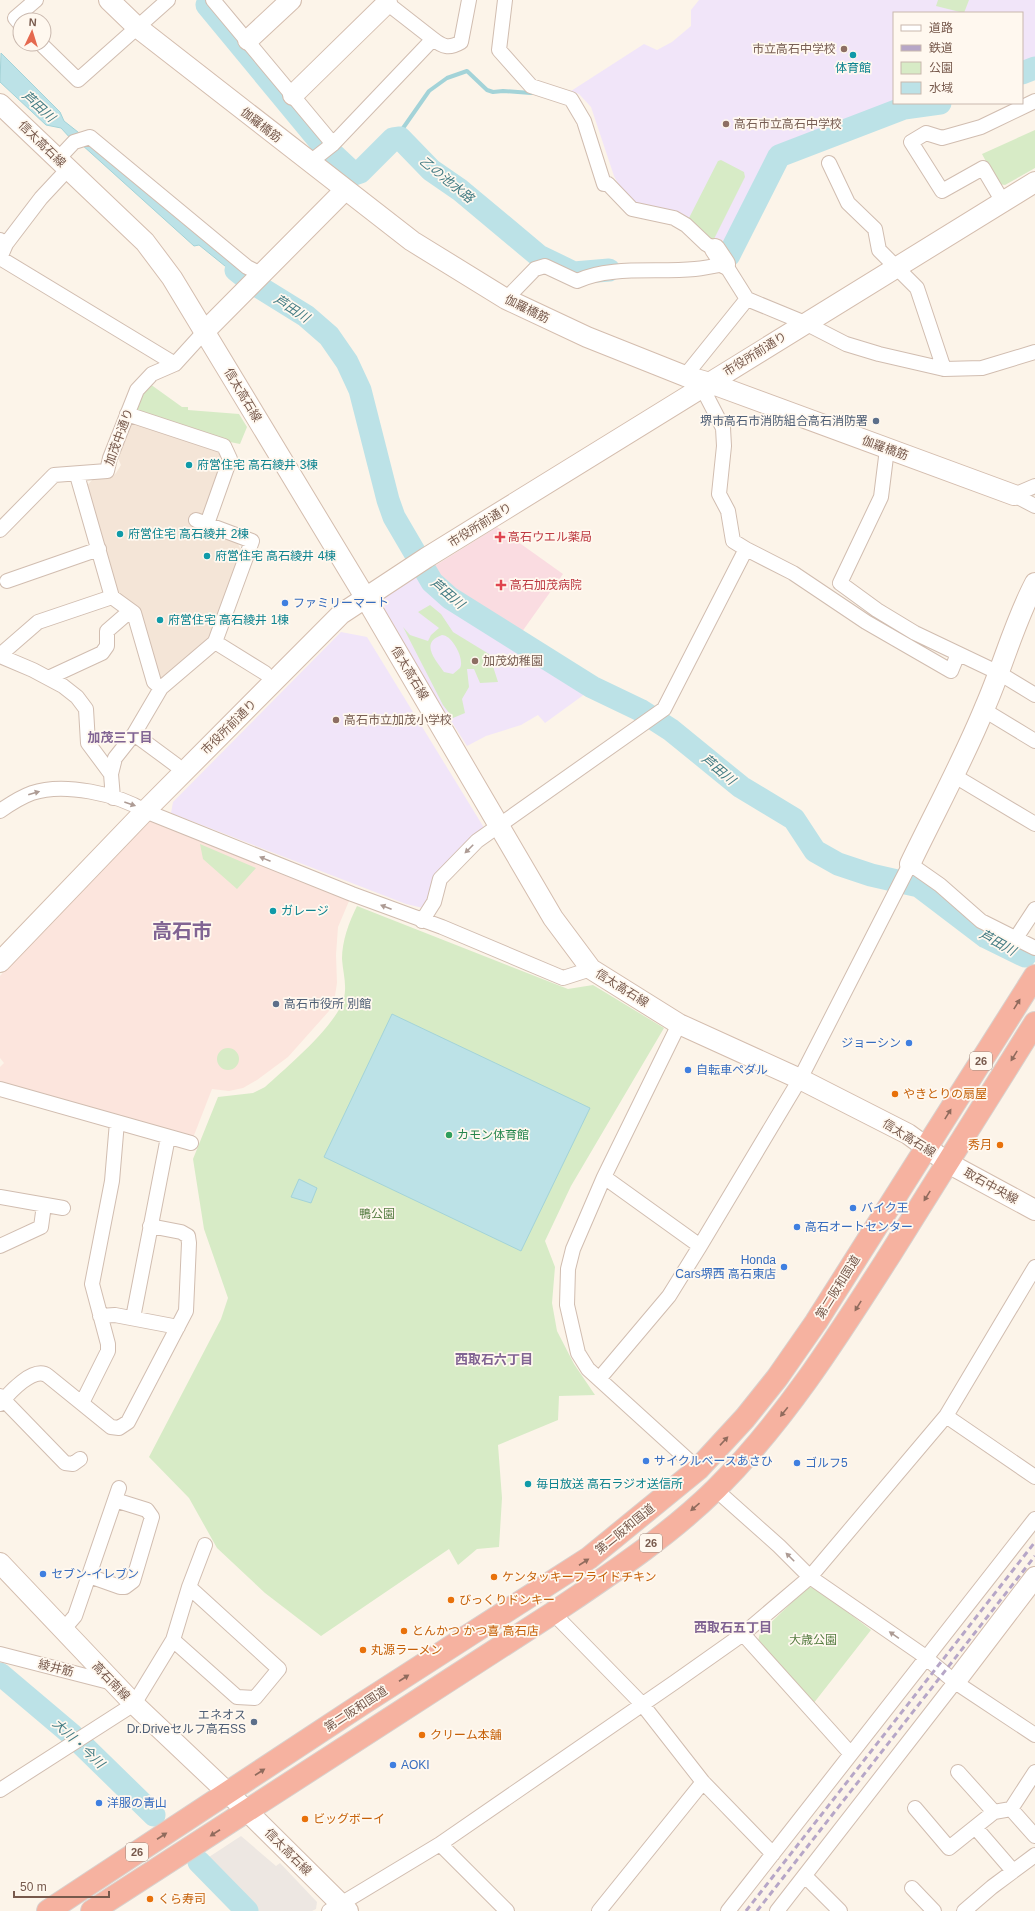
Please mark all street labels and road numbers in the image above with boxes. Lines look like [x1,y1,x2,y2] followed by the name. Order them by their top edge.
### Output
[238,105,284,145] street label: 伽羅橋筋
[16,118,68,170] street label: 信太高石線
[502,292,552,326] street label: 伽羅橋筋
[721,329,789,379] street label: 市役所前通り
[222,366,264,424] street label: 信太高石線
[102,406,136,468] street label: 加茂中通り
[860,433,910,463] street label: 伽羅橋筋
[446,500,514,550] street label: 市役所前通り
[389,644,431,702] street label: 信太高石線
[199,697,259,757] street label: 市役所前通り
[593,966,651,1010] street label: 信太高石線
[970,1052,992,1070] road number: 26
[880,1116,938,1160] street label: 信太高石線
[961,1165,1021,1207] street label: 取石中央線
[813,1253,863,1321] street label: 第二阪和国道
[593,1501,657,1557] street label: 第二阪和国道
[640,1534,662,1552] road number: 26
[37,1657,75,1679] street label: 綾井筋
[89,1659,133,1703] street label: 高石南線
[322,1684,390,1734] street label: 第二阪和国道
[262,1826,314,1878] street label: 信太高石線
[126,1843,148,1861] road number: 26

